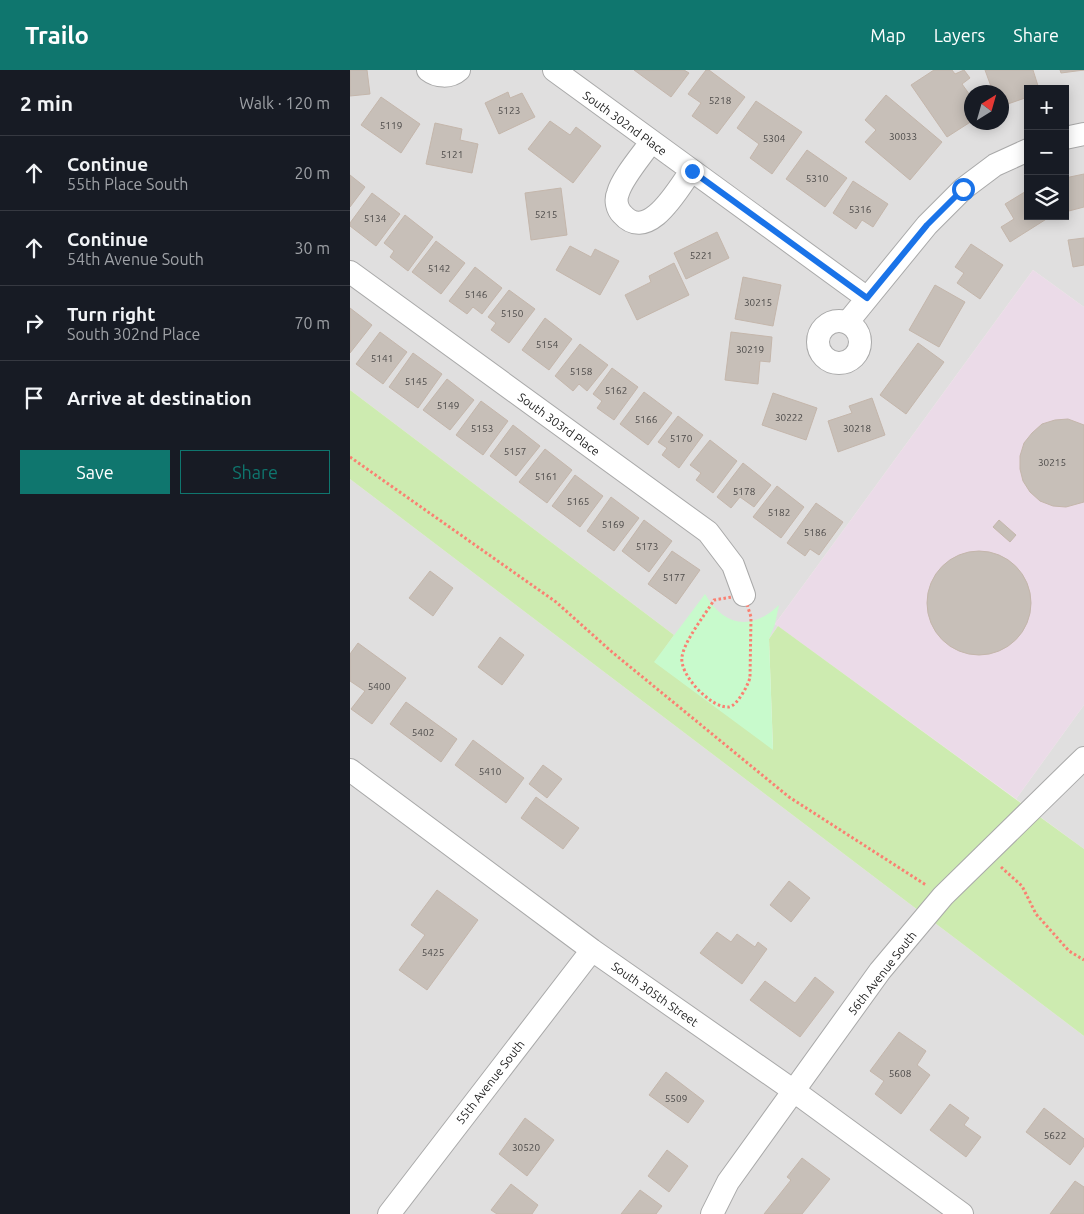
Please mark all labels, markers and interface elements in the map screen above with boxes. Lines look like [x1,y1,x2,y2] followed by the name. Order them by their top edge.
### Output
[25,22,89,49] text: Trailo
[870,25,906,45] text: Map
[934,25,985,45] text: Layers
[1013,25,1059,45] text: Share
[964,85,1009,130] north arrow
[1024,85,1069,220] map controls
[1024,85,1069,130] button: +
[581,88,669,158] street label: South 302nd Place
[20,91,73,115] text: 2 min
[239,94,330,112] text: Walk · 120 m
[709,95,732,106] house number: 5218
[498,105,520,116] house number: 5123
[380,120,402,131] house number: 5119
[1024,130,1069,175] button: −
[889,131,917,142] house number: 30033
[763,133,786,144] house number: 5304
[441,149,463,160] house number: 5121
[67,153,148,175] text: Continue
[20,159,48,187] icon: ahead
[681,160,704,183] route end
[294,164,330,182] text: 20 m
[806,173,829,184] house number: 5310
[67,175,188,193] text: 55th Place South
[1024,175,1069,220] button: layers
[952,178,975,201] route start
[849,204,872,215] house number: 5316
[535,209,557,220] house number: 5215
[364,213,387,224] house number: 5134
[67,228,148,250] text: Continue
[20,234,48,262] icon: ahead
[294,239,330,257] text: 30 m
[67,250,204,268] text: 54th Avenue South
[690,250,712,261] house number: 5221
[428,263,450,274] house number: 5142
[465,289,488,300] house number: 5146
[744,297,772,308] house number: 30215
[67,303,155,325] text: Turn right
[501,308,524,319] house number: 5150
[20,309,48,337] icon: right
[294,314,330,332] text: 70 m
[67,325,200,343] text: South 302nd Place
[536,339,559,350] house number: 5154
[736,344,764,355] house number: 30219
[371,353,393,364] house number: 5141
[570,366,593,377] house number: 5158
[405,376,427,387] house number: 5145
[20,384,48,412] icon: arrive
[605,385,627,396] house number: 5162
[67,387,252,409] text: Arrive at destination
[516,390,602,458] street label: South 303rd Place
[437,400,459,411] house number: 5149
[775,412,803,423] house number: 30222
[635,414,658,425] house number: 5166
[471,423,493,434] house number: 5153
[843,423,871,434] house number: 30218
[670,433,693,444] house number: 5170
[504,446,526,457] house number: 5157
[20,450,170,494] button: Save
[180,450,330,494] button: Share
[1038,457,1066,468] house number: 30215
[535,471,557,482] house number: 5161
[733,486,756,497] house number: 5178
[567,496,589,507] house number: 5165
[768,507,790,518] house number: 5182
[602,519,624,530] house number: 5169
[804,527,827,538] house number: 5186
[636,541,658,552] house number: 5173
[663,572,685,583] house number: 5177
[368,681,391,692] house number: 5400
[412,727,434,738] house number: 5402
[479,766,502,777] house number: 5410
[845,929,919,1017] street label: 56th Avenue South
[422,947,444,958] house number: 5425
[609,959,701,1029] street label: South 305th Street
[453,1038,527,1126] street label: 55th Avenue South
[889,1068,912,1079] house number: 5608
[665,1093,687,1104] house number: 5509
[1044,1130,1066,1141] house number: 5622
[512,1142,540,1153] house number: 30520

